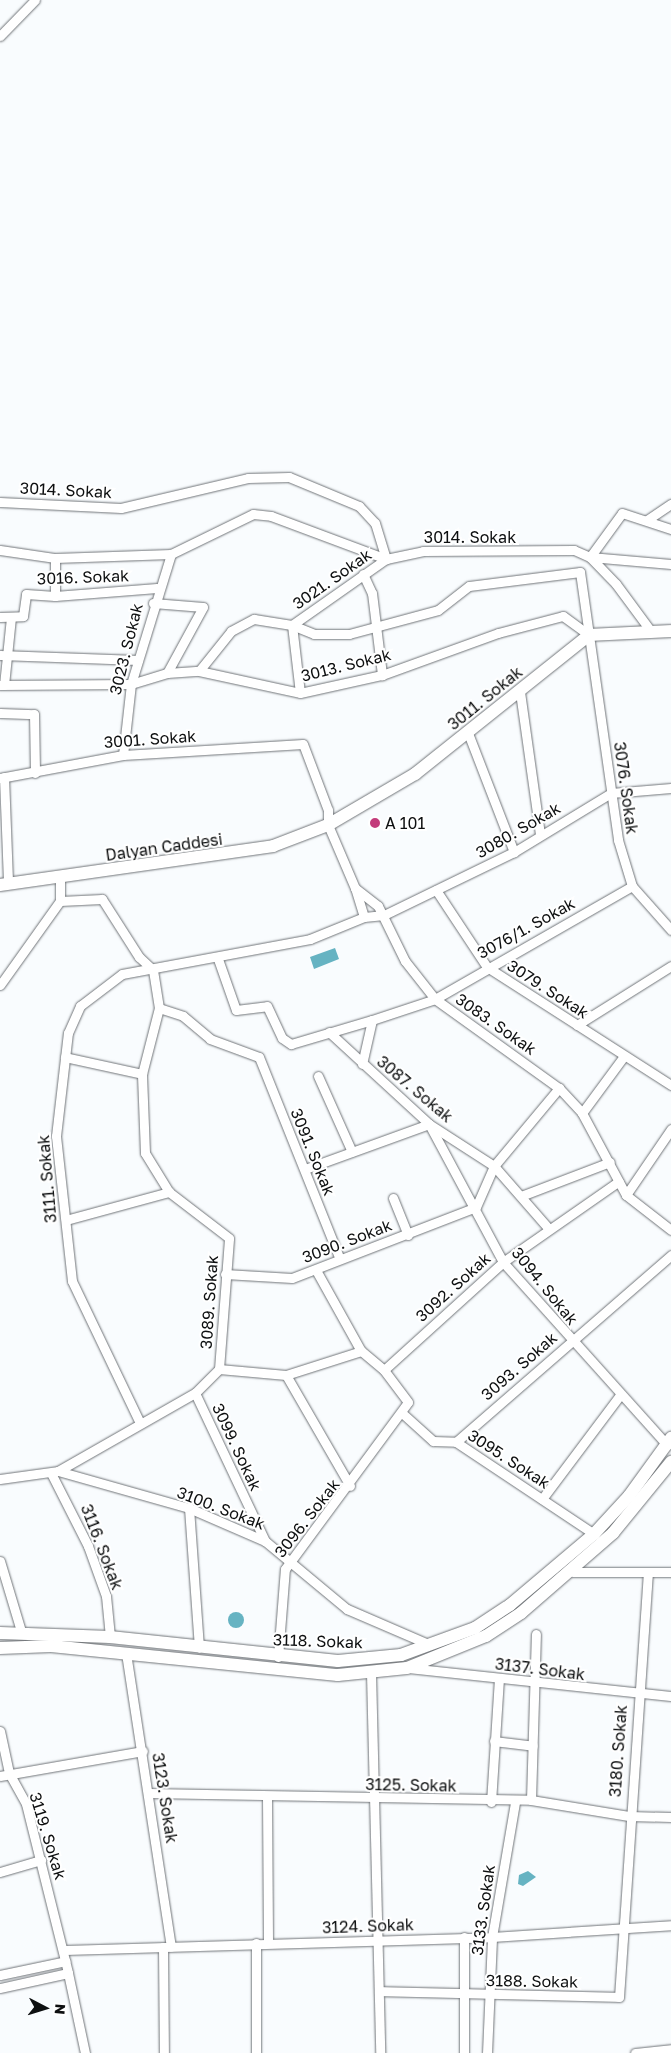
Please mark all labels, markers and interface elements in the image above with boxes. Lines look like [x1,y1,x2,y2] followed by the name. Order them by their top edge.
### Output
[19,478,113,502] street label: 3014. Sokak
[424,527,516,547] street label: 3014. Sokak
[289,545,375,613] street label: 3021. Sokak
[37,566,129,588] street label: 3016. Sokak
[105,601,147,697] street label: 3023. Sokak
[299,645,393,685] street label: 3013. Sokak
[444,662,526,734] street label: 3011. Sokak
[103,726,197,752] street label: 3001. Sokak
[610,741,642,835] street label: 3076. Sokak
[472,798,564,862] street label: 3080. Sokak
[385,813,425,833] place label: A 101
[369,817,381,829] marker: A 101
[104,829,224,865] street label: Dalyan Caddesi
[474,893,578,963] street label: 3076/1. Sokak
[504,956,592,1022] street label: 3079. Sokak
[452,989,540,1059] street label: 3083. Sokak
[373,1052,457,1126] street label: 3087. Sokak
[287,1106,339,1198] street label: 3091. Sokak
[34,1134,60,1224] street label: 3111. Sokak
[299,1215,395,1267] street label: 3090. Sokak
[508,1243,582,1329] street label: 3094. Sokak
[412,1248,494,1326] street label: 3092. Sokak
[196,1254,222,1350] street label: 3089. Sokak
[477,1328,561,1404] street label: 3093. Sokak
[208,1400,266,1494] street label: 3099. Sokak
[464,1425,554,1493] street label: 3095. Sokak
[270,1475,344,1561] street label: 3096. Sokak
[174,1482,268,1534] street label: 3100. Sokak
[77,1501,127,1593] street label: 3116. Sokak
[273,1630,363,1652] street label: 3118. Sokak
[494,1654,586,1684] street label: 3137. Sokak
[605,1704,631,1798] street label: 3180. Sokak
[148,1751,182,1845] street label: 3123. Sokak
[365,1775,457,1795] street label: 3125. Sokak
[26,1790,70,1882] street label: 3119. Sokak
[467,1863,499,1957] street label: 3133. Sokak
[322,1915,414,1937] street label: 3124. Sokak
[486,1971,578,1991] street label: 3188. Sokak
[20,1983,70,2033] north arrow
[52,2003,69,2015] text: N

